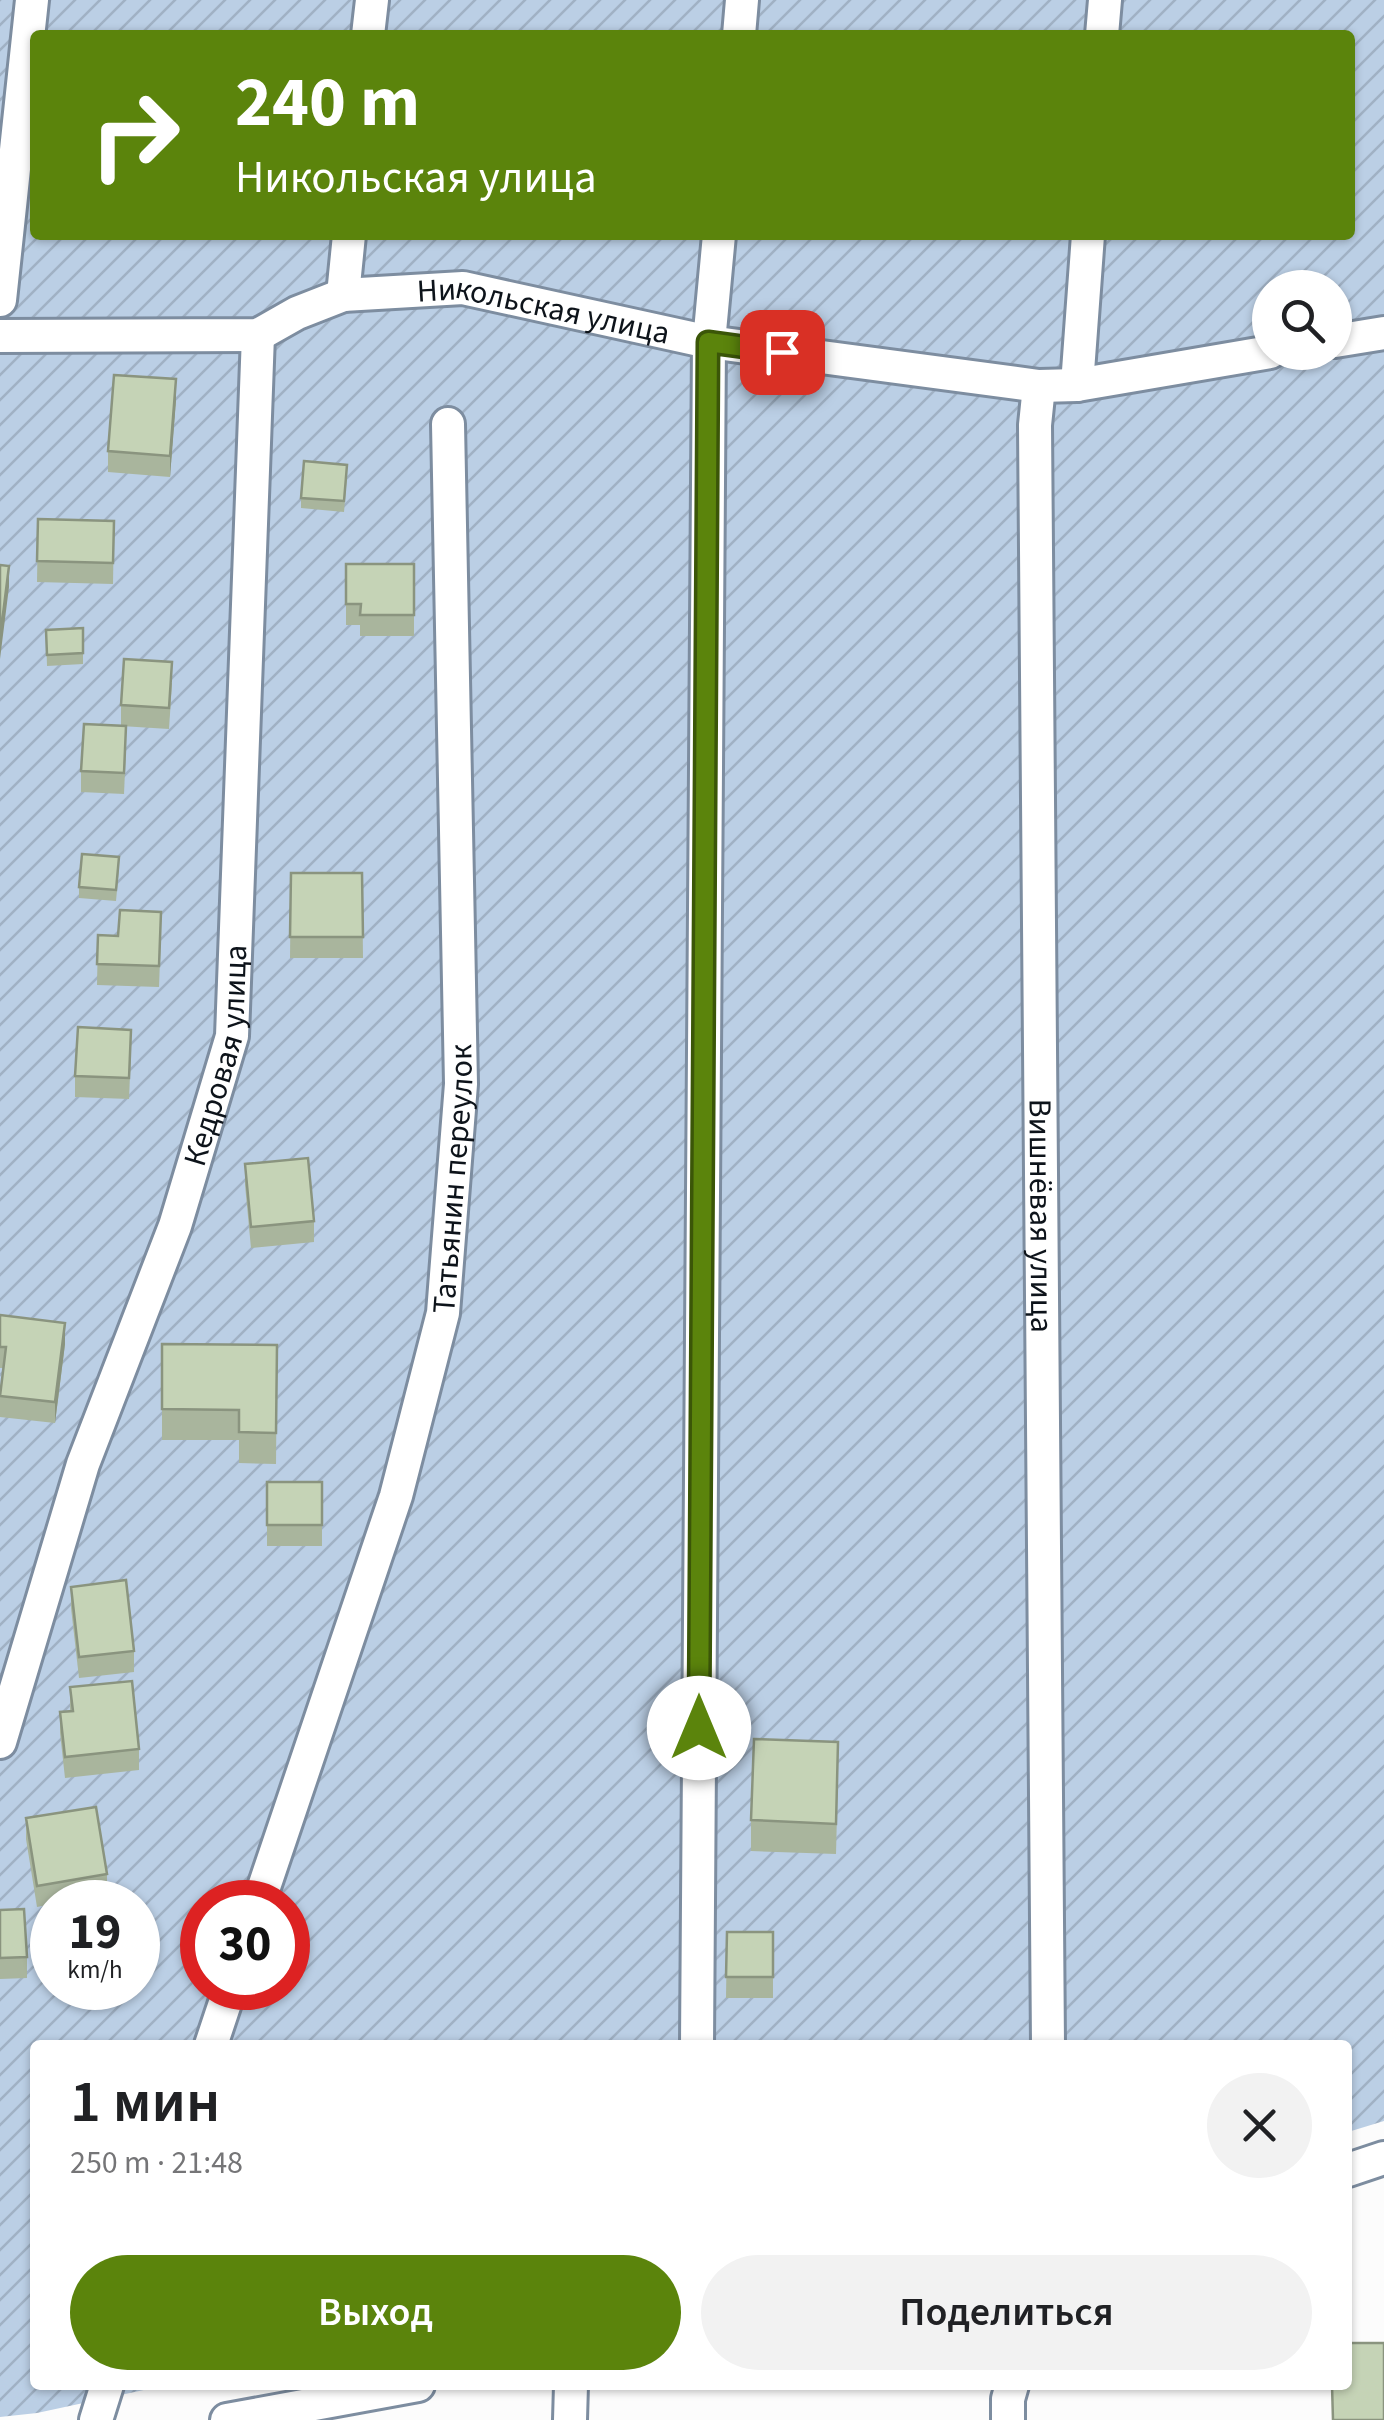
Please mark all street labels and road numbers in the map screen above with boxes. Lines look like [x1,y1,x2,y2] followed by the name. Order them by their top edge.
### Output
[416,265,674,357] street label: Никольская улица
[172,944,259,1172] street label: Кедровая улица
[421,1044,485,1315] street label: Татьянин переулок
[1016,1099,1064,1333] street label: Вишнёвая улица

